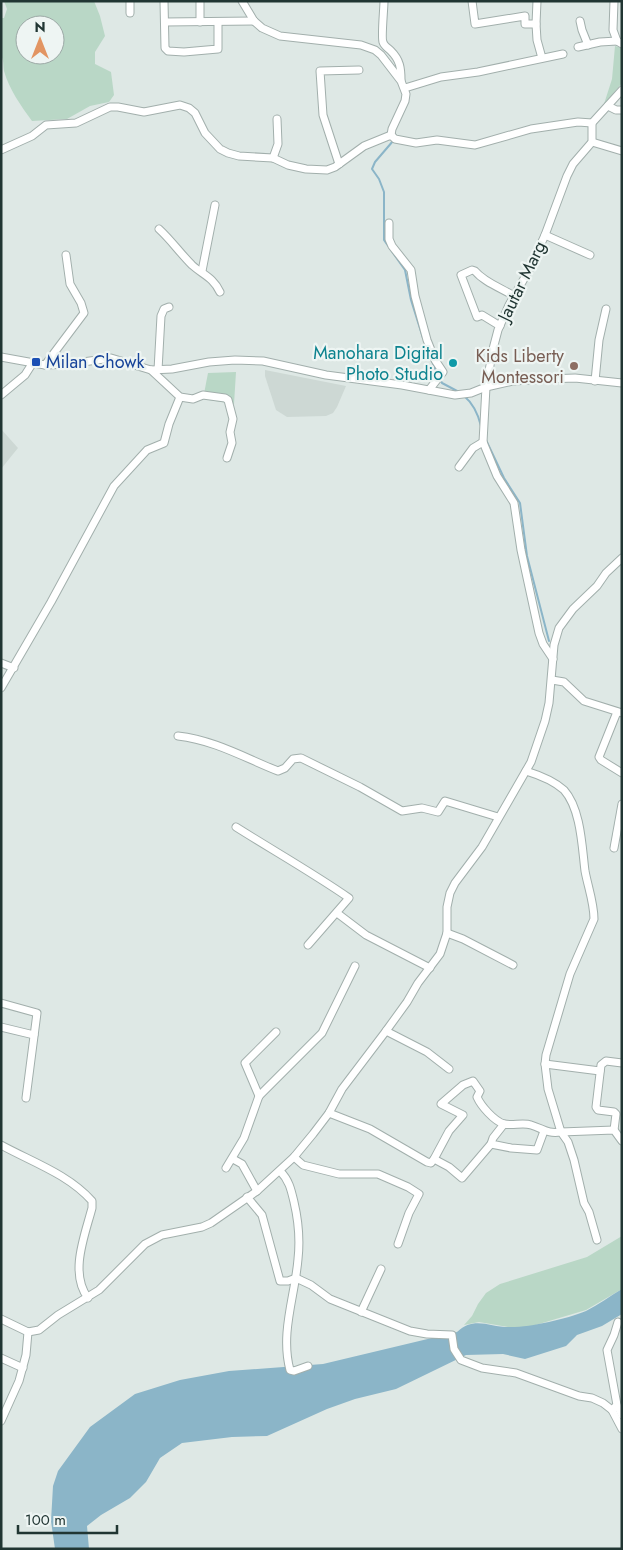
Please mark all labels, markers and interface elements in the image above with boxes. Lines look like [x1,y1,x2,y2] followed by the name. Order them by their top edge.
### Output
[15,15,65,65] north arrow
[34,17,46,37] text: N
[491,236,553,327] street label: Jautar Marg
[313,340,443,387] place label: Manohara Digital Photo Studio
[476,343,564,390] place label: Kids Liberty Montessori
[46,349,144,375] place label: Milan Chowk
[30,356,42,368] marker: Milan Chowk
[447,357,459,369] marker: Manohara Digital Photo Studio
[568,360,580,372] marker: Kids Liberty Montessori
[18,1502,116,1534] scale bar
[25,1509,66,1531] text: 100 m

